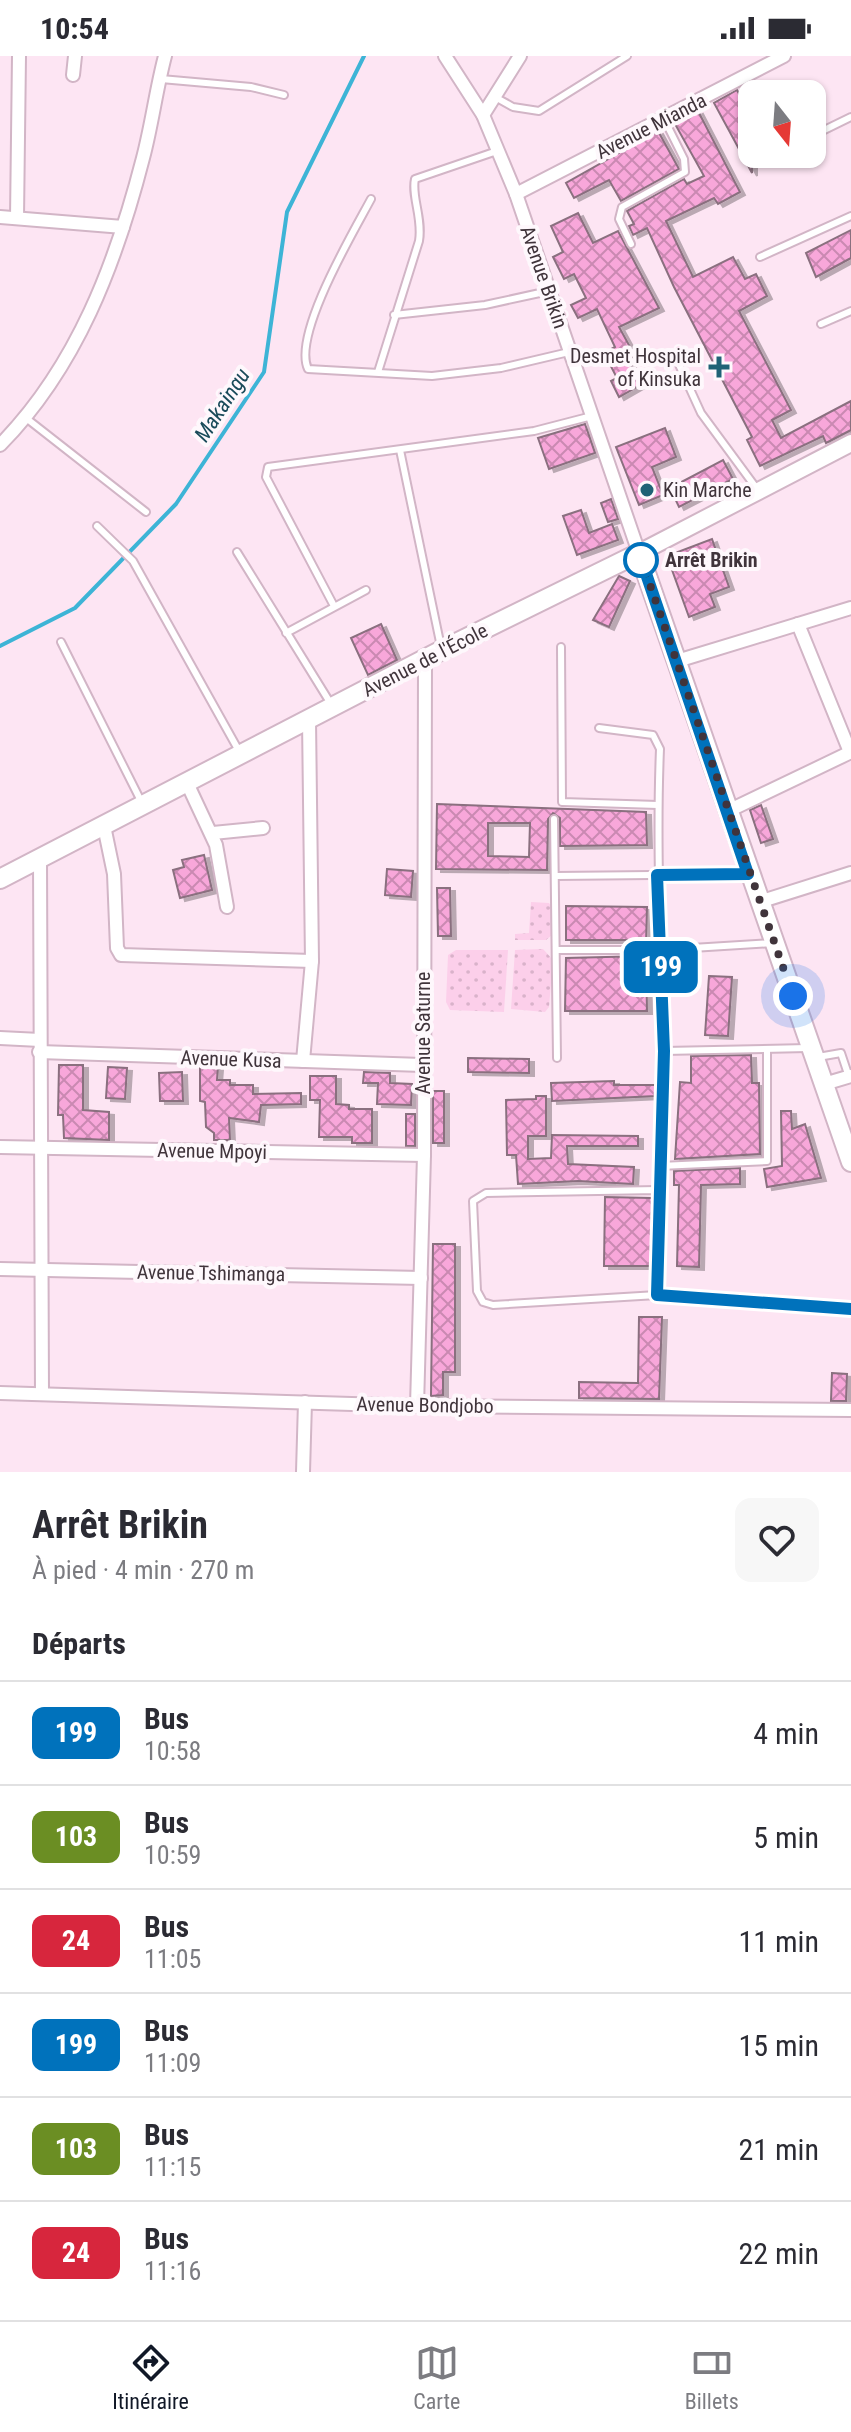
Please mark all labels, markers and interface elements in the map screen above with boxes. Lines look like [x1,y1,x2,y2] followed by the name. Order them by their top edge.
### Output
[40,11,109,46] text: 10:54
[738,80,826,168] north arrow
[738,80,826,168] map controls
[592,88,710,164] street label: Avenue Mianda
[515,222,573,332] street label: Avenue Brikin
[570,344,701,391] place label: Desmet Hospital of Kinsuka
[708,356,730,378] marker: Desmet Hospital of Kinsuka
[189,364,255,446] water label: Makaingu
[663,478,752,502] place label: Kin Marche
[638,481,656,499] marker: Kin Marche
[624,543,658,577] marker: Arrêt Brikin
[665,548,758,572] place label: Arrêt Brikin
[358,618,492,702] street label: Avenue de l'École
[615,941,707,993] line badge: 199
[640,950,682,983] text: 199
[411,972,435,1094] street label: Avenue Saturne
[773,976,813,1016] your location
[180,1045,282,1073] street label: Avenue Kusa
[157,1138,267,1164] street label: Avenue Mpoyi
[137,1260,285,1286] street label: Avenue Tshimanga
[356,1392,494,1418] street label: Avenue Bondjobo
[735,1498,819,1582] button: heart
[32,1503,208,1547] text: Arrêt Brikin
[32,1555,254,1585] text: À pied · 4 min · 270 m
[32,1626,126,1661] text: Départs
[144,1701,189,1736] text: Bus
[55,1716,97,1749] text: 199
[753,1716,819,1751] text: 4 min
[144,1736,201,1766] text: 10:58
[144,1805,189,1840] text: Bus
[55,1820,97,1853] text: 103
[753,1820,819,1855] text: 5 min
[144,1840,201,1870] text: 10:59
[144,1909,189,1944] text: Bus
[62,1924,90,1957] text: 24
[738,1924,819,1959] text: 11 min
[144,1944,201,1974] text: 11:05
[144,2013,189,2048] text: Bus
[55,2028,97,2061] text: 199
[738,2028,819,2063] text: 15 min
[144,2048,201,2078] text: 11:09
[144,2117,189,2152] text: Bus
[55,2132,97,2165] text: 103
[738,2132,819,2167] text: 21 min
[144,2152,201,2182] text: 11:15
[144,2221,189,2256] text: Bus
[62,2236,90,2269] text: 24
[738,2236,819,2271] text: 22 min
[144,2256,201,2286] text: 11:16
[112,2341,189,2414] tab: Itinéraire
[413,2341,460,2414] tab: Carte
[685,2341,739,2414] tab: Billets

